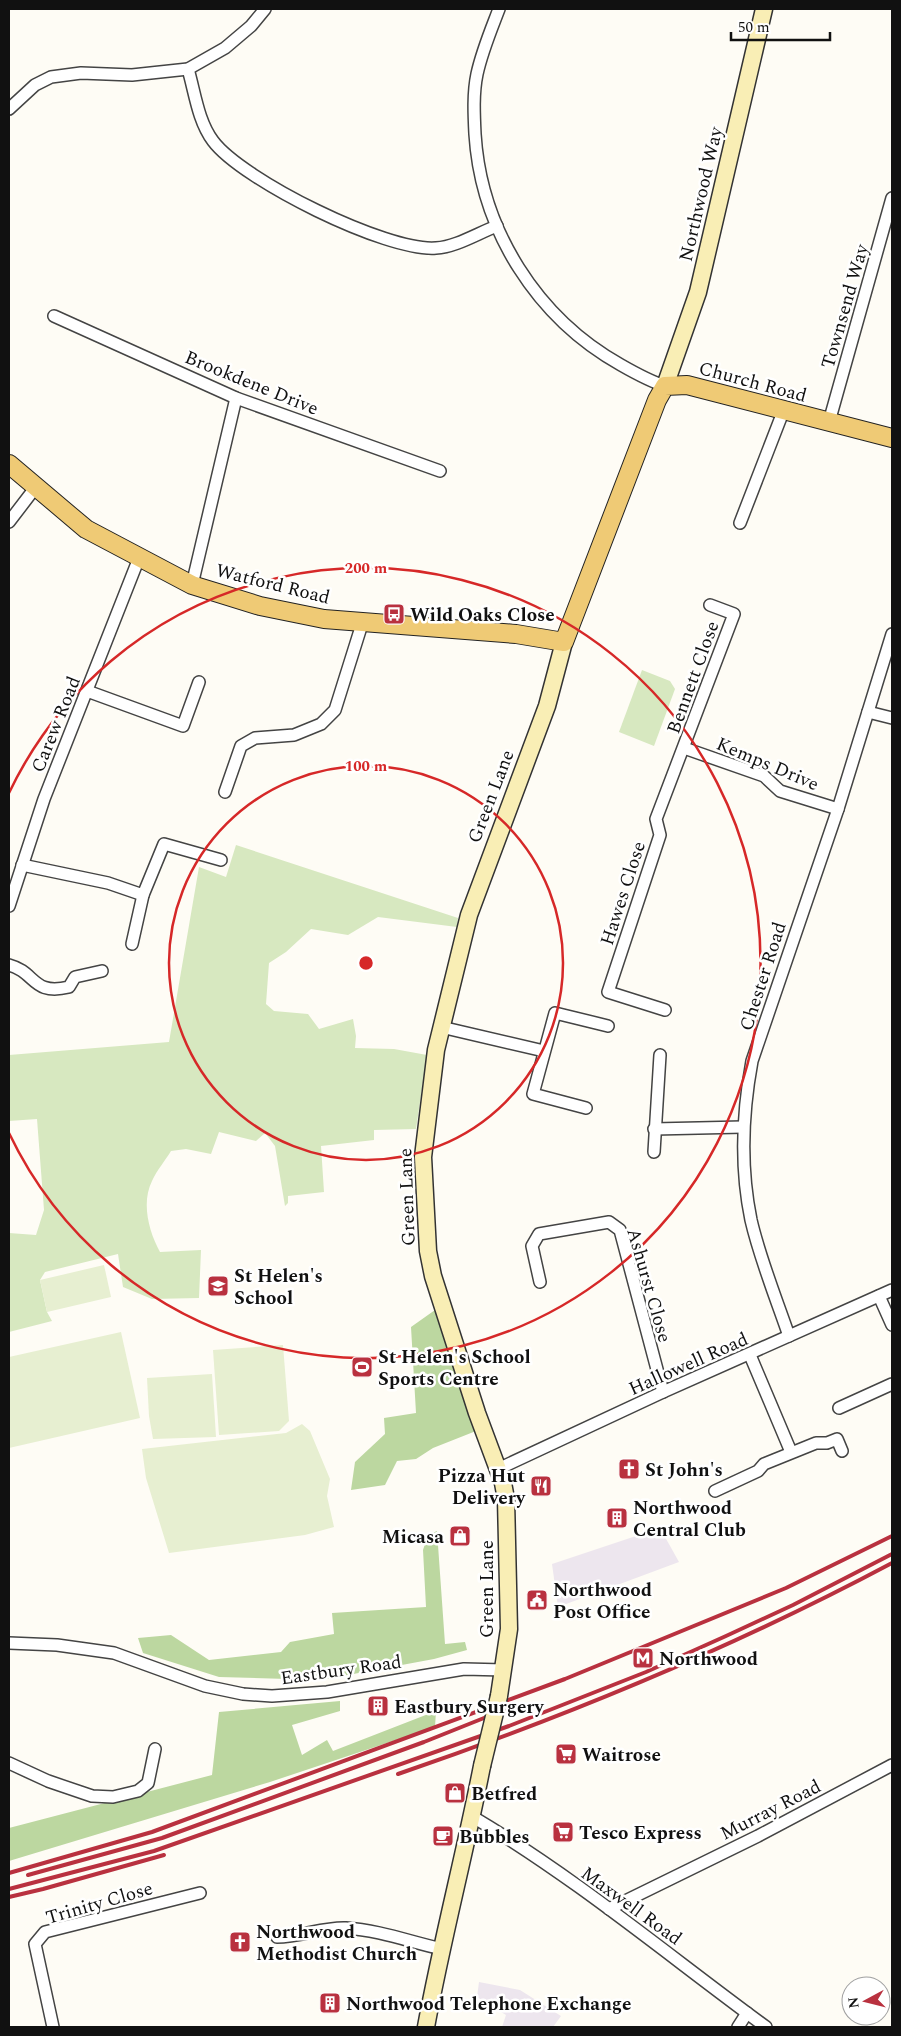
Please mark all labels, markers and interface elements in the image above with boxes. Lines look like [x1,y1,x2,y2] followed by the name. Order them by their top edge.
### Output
[731,10,830,42] scale bar
[738,16,770,39] text: 50 m
[672,123,731,265] street label: Northwood Way
[814,240,877,372] street label: Townsend Way
[180,343,323,423] street label: Brookdene Drive
[695,354,810,411] street label: Church Road
[212,556,333,613] street label: Watford Road
[345,557,388,580] text: 200 m
[410,601,555,630] place label: Wild Oaks Close
[382,602,406,626] bus stop icon: Wild Oaks Close
[660,617,727,738] street label: Bennett Close
[24,672,89,777] street label: Carew Road
[712,730,823,799] street label: Kemps Drive
[460,746,522,847] street label: Green Lane
[345,755,388,778] text: 100 m
[593,838,654,949] street label: Hawes Close
[732,918,795,1035] street label: Chester Road
[357,954,375,972] centre of rings
[391,1148,424,1246] street label: Green Lane
[618,1225,679,1346] street label: Ashurst Close
[234,1262,323,1313] place label: St Helen's School
[206,1274,230,1298] school or university icon: St Helen's School
[624,1325,753,1404] street label: Hallowell Road
[378,1343,531,1394] place label: St Helen's School Sports Centre
[350,1355,374,1379] sports icon: St Helen's School Sports Centre
[645,1456,723,1485] place label: St John's
[617,1457,641,1481] church icon: St John's
[438,1462,526,1513] place label: Pizza Hut Delivery
[529,1474,553,1498] restaurant icon: Pizza Hut Delivery
[633,1494,746,1545] place label: Northwood Central Club
[605,1506,629,1530] building icon: Northwood Central Club
[382,1523,444,1552] place label: Micasa
[448,1524,472,1548] shop icon: Micasa
[473,1540,502,1638] street label: Green Lane
[553,1576,652,1627] place label: Northwood Post Office
[525,1588,549,1612] public building icon: Northwood Post Office
[659,1645,758,1674] place label: Northwood
[631,1646,655,1670] metro station icon: Northwood
[279,1648,404,1693] street label: Eastbury Road
[394,1693,545,1722] place label: Eastbury Surgery
[366,1694,390,1718] building icon: Eastbury Surgery
[582,1741,661,1770] place label: Waitrose
[554,1742,578,1766] supermarket icon: Waitrose
[715,1772,826,1848] street label: Murray Road
[471,1780,537,1809] place label: Betfred
[443,1781,467,1805] shop icon: Betfred
[579,1819,702,1848] place label: Tesco Express
[551,1820,575,1844] supermarket icon: Tesco Express
[459,1823,530,1852] place label: Bubbles
[431,1824,455,1848] cafe icon: Bubbles
[574,1859,688,1953] street label: Maxwell Road
[42,1874,156,1933] street label: Trinity Close
[256,1918,417,1969] place label: Northwood Methodist Church
[228,1930,252,1954] church icon: Northwood Methodist Church
[841,1976,891,2026] north arrow
[346,1990,631,2019] place label: Northwood Telephone Exchange
[318,1991,342,2015] building icon: Northwood Telephone Exchange
[842,1996,865,2009] text: N

